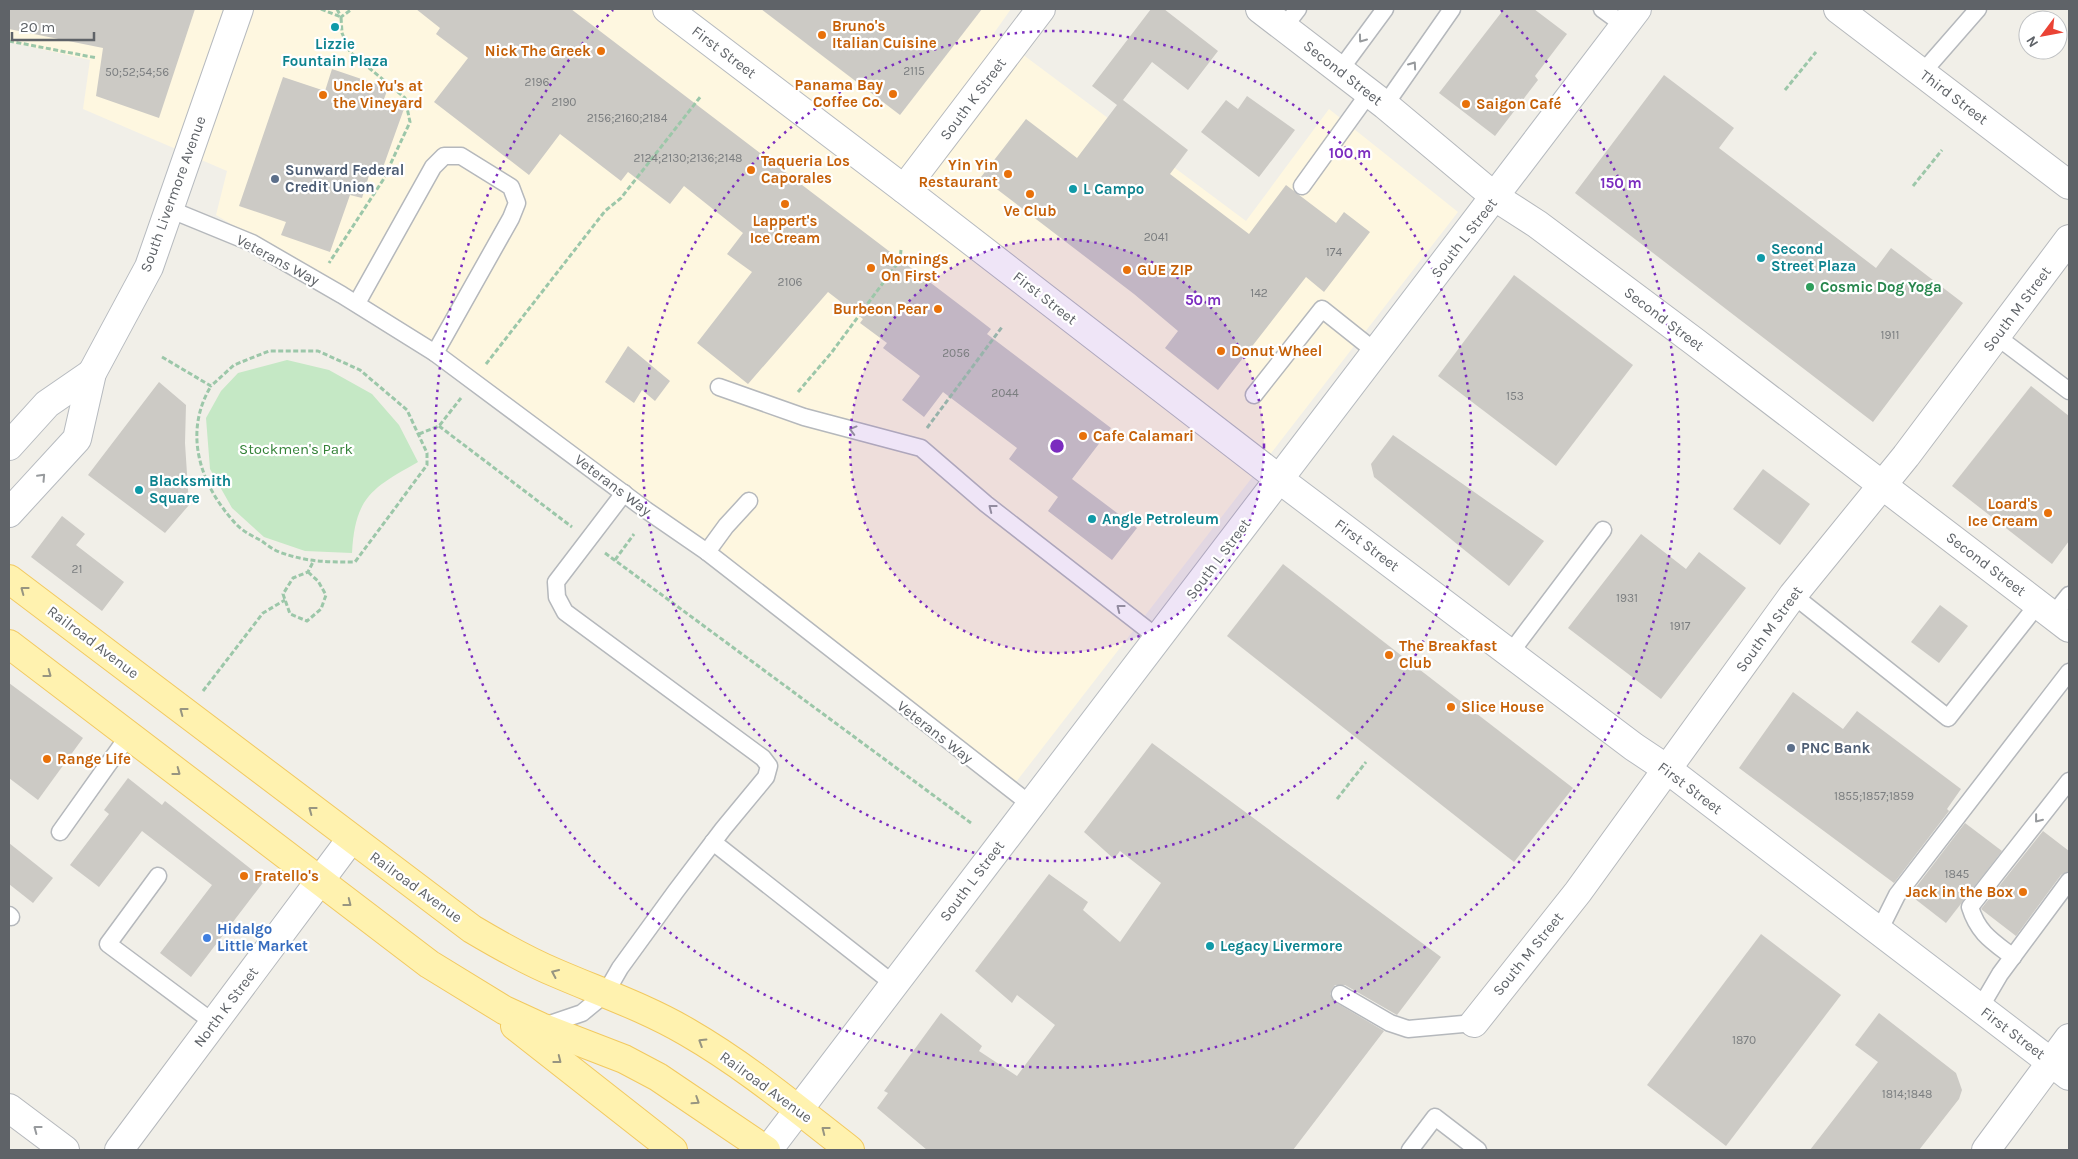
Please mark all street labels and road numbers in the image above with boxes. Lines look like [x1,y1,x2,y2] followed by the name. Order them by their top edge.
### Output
[688,22,760,82] street label: First Street
[1300,37,1386,110] street label: Second Street
[936,54,1010,144] street label: South K Street
[1917,66,1992,128] street label: Third Street
[136,113,210,275] street label: South Livermore Avenue
[1427,194,1501,282] street label: South L Street
[233,231,323,289] street label: Veterans Way
[1979,263,2055,355] street label: South M Street
[1010,268,1081,329] street label: First Street
[1620,283,1708,355] street label: Second Street
[571,450,655,520] street label: Veterans Way
[1182,515,1254,603] street label: South L Street
[1331,515,1403,575] street label: First Street
[1942,528,2030,600] street label: Second Street
[1732,582,1806,676] street label: South M Street
[44,602,142,682] street label: Railroad Avenue
[893,697,977,767] street label: Veterans Way
[1654,758,1726,818] street label: First Street
[936,837,1008,925] street label: South L Street
[366,847,466,927] street label: Railroad Avenue
[1489,908,1567,999] street label: South M Street
[190,963,262,1051] street label: North K Street
[1977,1003,2049,1063] street label: First Street
[716,1047,816,1127] street label: Railroad Avenue

